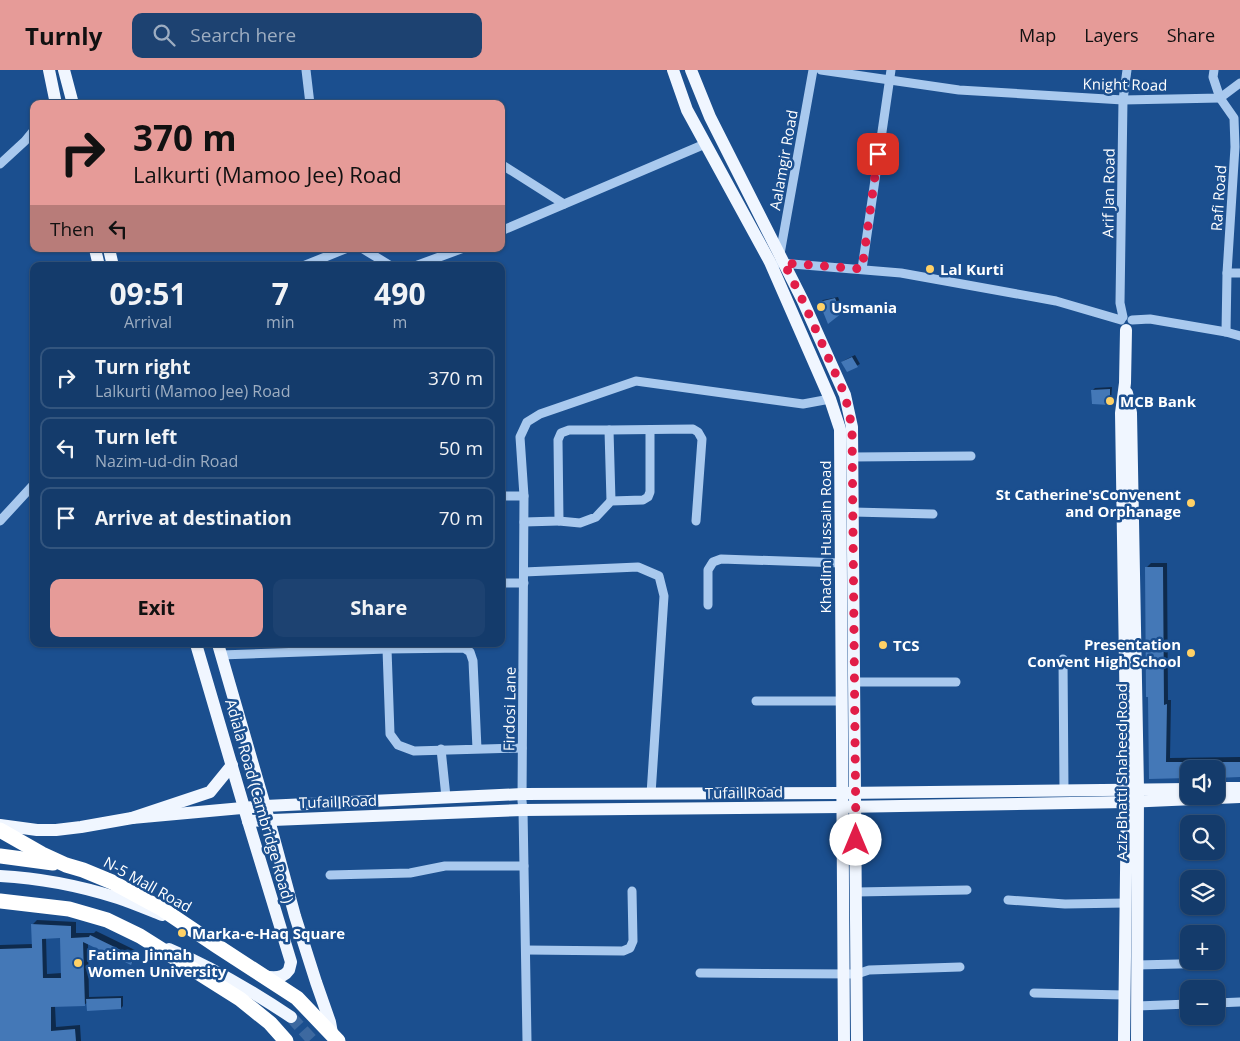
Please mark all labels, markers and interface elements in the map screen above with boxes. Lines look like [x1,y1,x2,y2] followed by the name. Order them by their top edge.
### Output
[132,13,482,58] search box
[25,19,102,52] text: Turnly
[150,21,178,49] icon: search
[190,22,296,48] text: Search here
[1019,23,1056,47] text: Map
[1084,23,1139,47] text: Layers
[1167,23,1215,47] text: Share
[1083,73,1167,95] street label: Knight Road
[764,108,802,212] street label: Aalamgir Road
[133,114,237,161] text: 370 m
[50,120,115,185] icon: right
[857,133,899,175] pin
[864,140,892,168] icon: arrive
[1097,148,1119,238] street label: Arif Jan Road
[133,159,402,189] text: Lalkurti (Mamoo Jee) Road
[1206,164,1230,232] street label: Rafi Road
[104,215,132,243] icon: left
[50,216,94,242] text: Then
[940,259,1004,279] place label: Lal Kurti
[924,263,936,275] marker: Lal Kurti
[109,273,187,314] text: 09:51
[272,273,289,314] text: 7
[374,273,426,314] text: 490
[831,297,897,317] place label: Usmania
[815,301,827,313] marker: Usmania
[124,311,172,333] text: Arrival
[266,311,295,333] text: min
[392,311,407,333] text: m
[95,354,190,380] text: Turn right
[52,364,80,392] icon: right
[428,365,483,391] text: 370 m
[95,380,290,402] text: Lalkurti (Mamoo Jee) Road
[1120,391,1197,411] place label: MCB Bank
[1104,395,1116,407] marker: MCB Bank
[95,424,177,450] text: Turn left
[52,434,80,462] icon: left
[439,435,483,461] text: 50 m
[95,450,238,472] text: Nazim-ud-din Road
[815,460,835,614] street label: Khadim Hussain Road
[996,484,1181,521] place label: St Catherine'sConvenent and Orphanage
[1185,497,1197,509] marker: St Catherine'sConvenent and Orphanage
[52,504,80,532] icon: arrive
[95,505,292,531] text: Arrive at destination
[439,505,483,531] text: 70 m
[50,579,263,637] button: Exit
[273,579,485,637] button: Share
[1027,634,1181,671] place label: Presentation Convent High School
[893,635,920,655] place label: TCS
[877,639,889,651] marker: TCS
[1185,647,1197,659] marker: Presentation Convent High School
[498,667,520,751] street label: Firdosi Lane
[1111,683,1131,861] street label: Aziz Bhatti Shaheed Road
[221,697,299,905] street label: Adiala Road (Cambridge Road)
[1180,760,1225,1025] map controls
[1180,760,1225,805] button: sound
[705,781,783,803] street label: Tufail Road
[299,790,377,812] street label: Tufail Road
[829,813,881,865] position arrow
[1180,815,1225,860] button: search
[100,852,196,916] street label: N-5 Mall Road
[1180,870,1225,915] button: layers
[192,923,345,943] place label: Marka-e-Haq Square
[1180,925,1225,970] button: +
[176,927,188,939] marker: Marka-e-Haq Square
[88,944,227,981] place label: Fatima Jinnah Women University
[72,957,84,969] marker: Fatima Jinnah Women University
[1180,980,1225,1025] button: −

